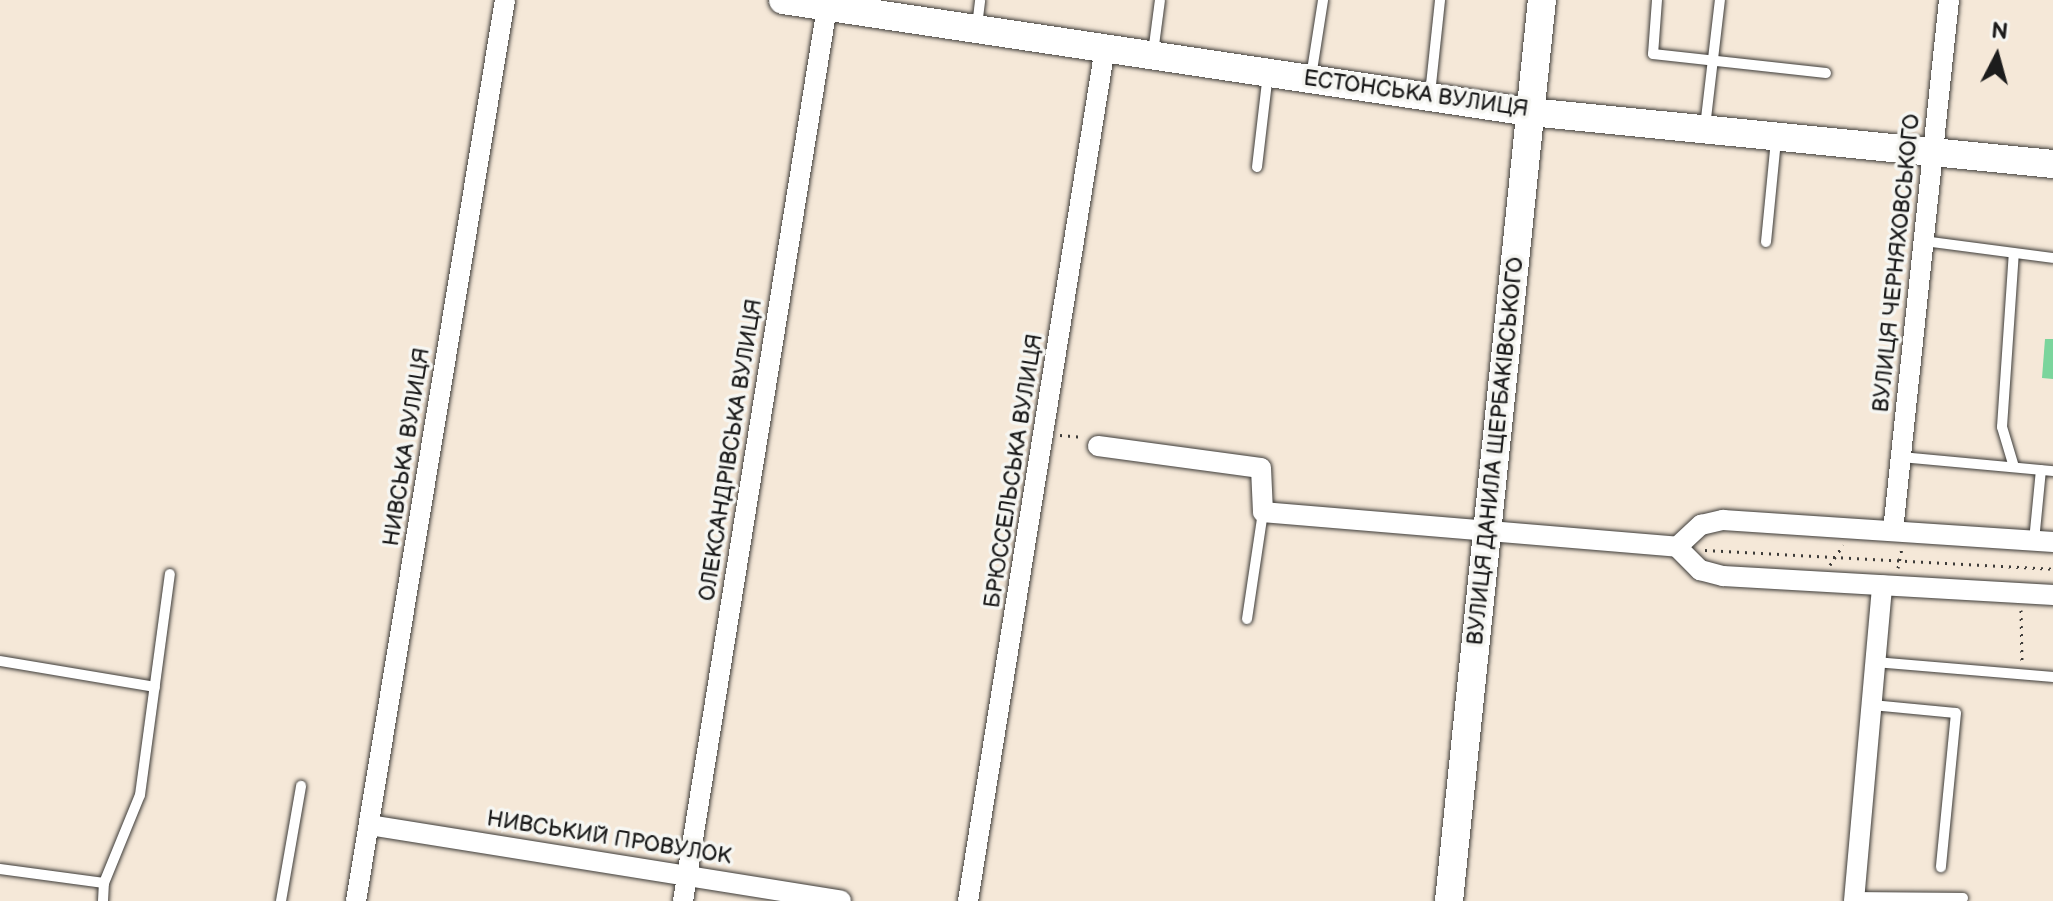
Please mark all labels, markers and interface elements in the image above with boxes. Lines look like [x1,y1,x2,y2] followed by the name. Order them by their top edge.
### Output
[1957,16,2037,96] north arrow
[1990,17,2009,46] text: N
[1302,65,1530,123] street label: ЕСТОНСЬКА ВУЛИЦЯ
[1868,113,1926,413] street label: ВУЛИЦЯ ЧЕРНЯХОВСЬКОГО
[1462,256,1530,646] street label: ВУЛИЦЯ ДАНИЛА ЩЕРБАКІВСЬКОГО
[694,297,768,603] street label: ОЛЕКСАНДРІВСЬКА ВУЛИЦЯ
[979,332,1049,610] street label: БРЮССЕЛЬСЬКА ВУЛИЦЯ
[378,346,436,548] street label: НИВСЬКА ВУЛИЦЯ
[485,806,733,870] street label: НИВСЬКИЙ ПРОВУЛОК

